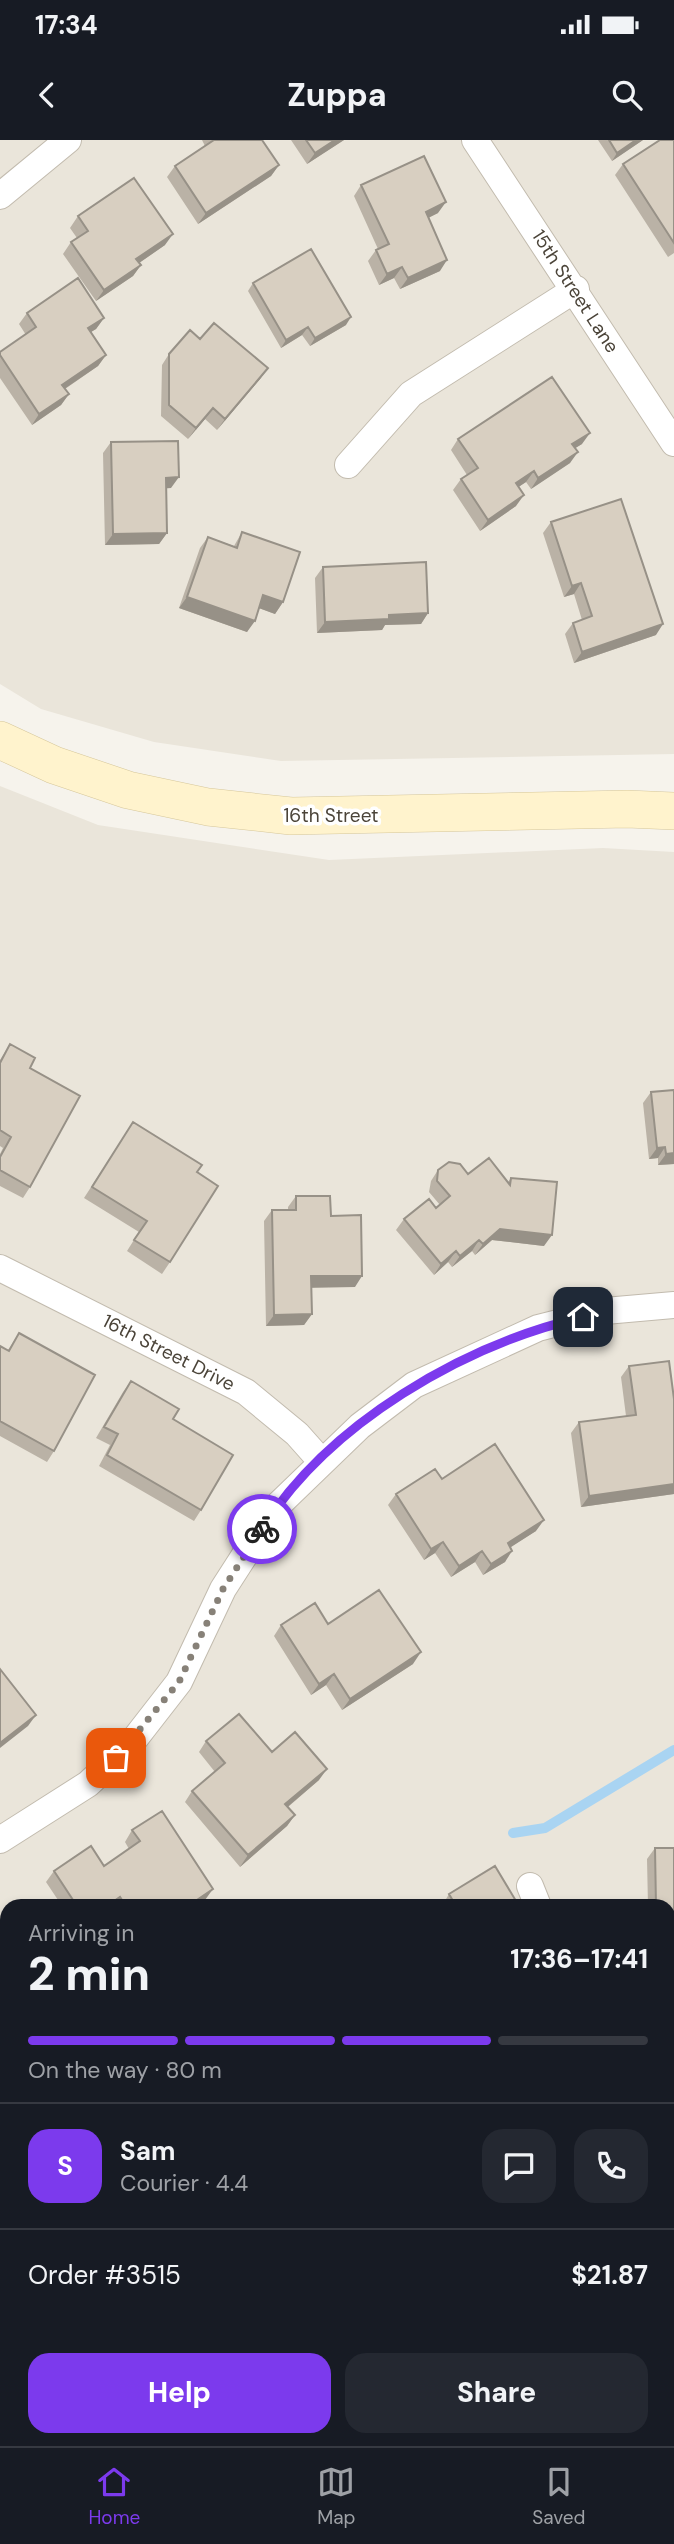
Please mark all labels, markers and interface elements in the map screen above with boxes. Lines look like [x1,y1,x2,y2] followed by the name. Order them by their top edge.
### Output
[35,8,98,42] text: 17:34
[287,74,387,116] text: Zuppa
[28,76,66,114] icon: back
[608,76,646,114] icon: search
[526,225,625,358] street label: 15th Street Lane
[283,803,379,828] street label: 16th Street
[553,1287,613,1347] pin
[564,1298,602,1336] icon: home
[98,1308,239,1397] street label: 16th Street Drive
[227,1494,297,1564] courier
[243,1510,281,1548] icon: bike
[86,1728,146,1788] pin
[97,1739,135,1777] icon: bag
[28,1918,134,1948] text: Arriving in
[510,1942,648,1976] text: 17:36–17:41
[28,1944,150,2004] text: 2 min
[28,2055,222,2085] text: On the way · 80 m
[482,2129,556,2203] button: chat
[574,2129,648,2203] button: phone
[120,2134,175,2168] text: Sam
[57,2149,73,2183] text: S
[120,2168,248,2198] text: Courier · 4.4
[28,2258,181,2292] text: Order #3515
[571,2258,648,2292] text: $21.87
[28,2353,331,2433] button: Help
[345,2353,648,2433] button: Share
[88,2463,140,2530] tab: Home
[317,2463,355,2530] tab: Map
[532,2463,586,2530] tab: Saved

